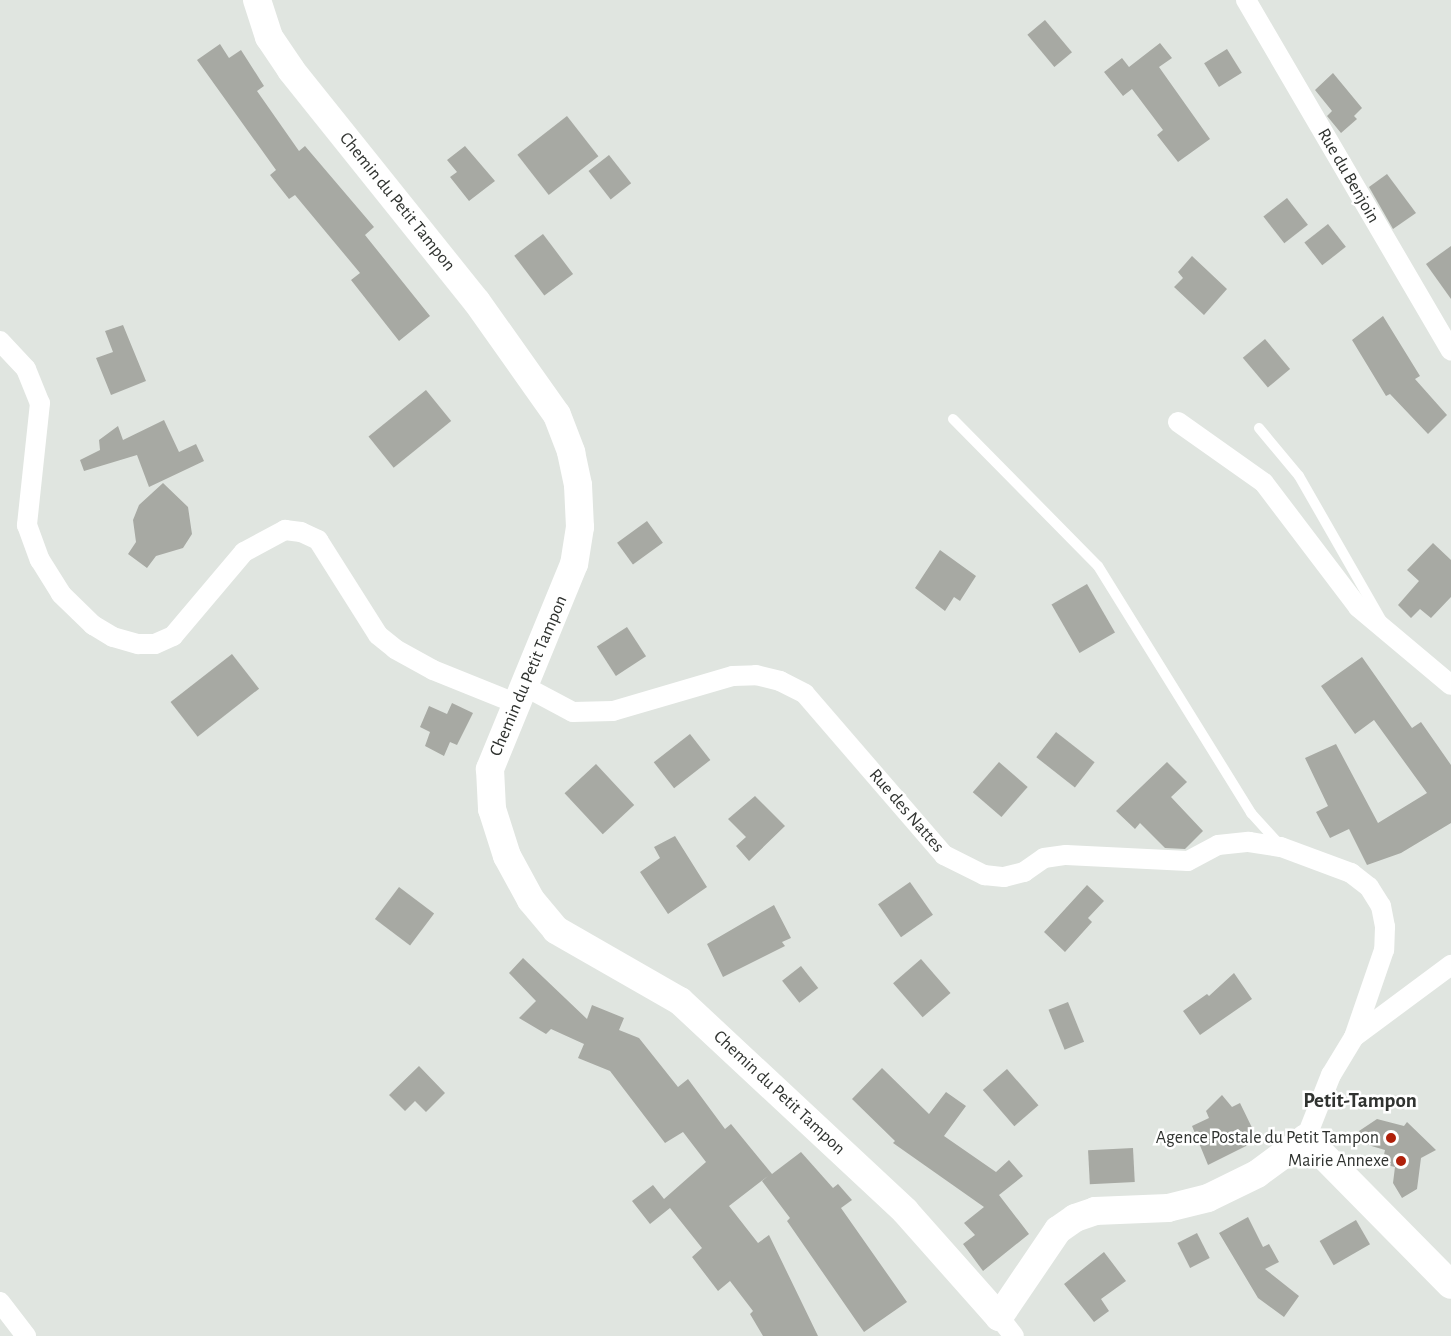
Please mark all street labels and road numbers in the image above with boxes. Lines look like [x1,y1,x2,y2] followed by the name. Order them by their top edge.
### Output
[1312,125,1384,227] street label: Rue du Benjoin
[334,128,460,276] street label: Chemin du Petit Tampon
[485,592,573,760] street label: Chemin du Petit Tampon
[864,765,948,857] street label: Rue des Nattes
[709,1026,849,1160] street label: Chemin du Petit Tampon

